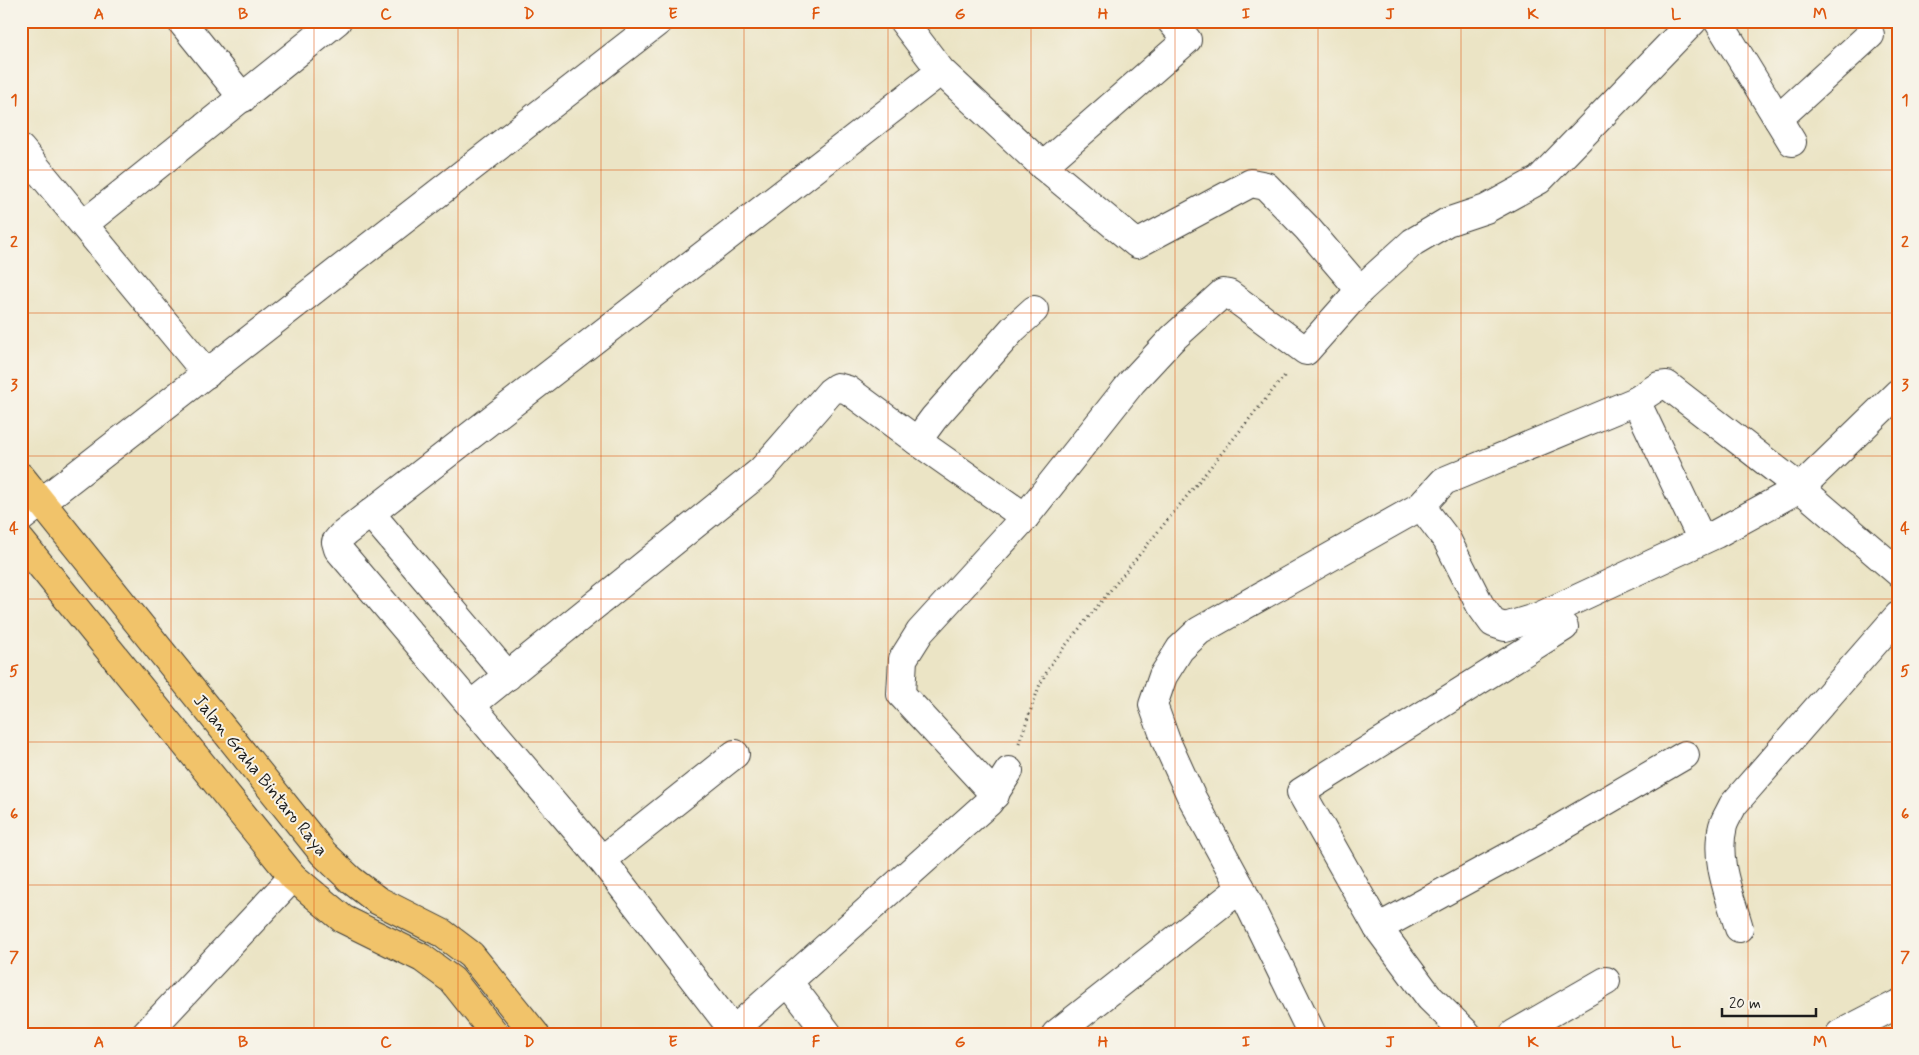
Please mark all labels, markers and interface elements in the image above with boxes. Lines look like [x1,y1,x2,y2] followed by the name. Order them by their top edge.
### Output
[94,4,104,25] text: A
[238,4,248,25] text: B
[380,4,392,25] text: C
[523,4,535,25] text: D
[668,4,678,25] text: E
[812,4,821,25] text: F
[955,4,966,25] text: G
[1098,4,1109,25] text: H
[1242,4,1251,25] text: I
[1385,4,1395,25] text: J
[1527,4,1539,25] text: K
[1671,4,1682,25] text: L
[1813,4,1827,25] text: M
[10,90,18,111] text: 1
[1901,90,1909,111] text: 1
[10,232,18,253] text: 2
[1901,232,1909,253] text: 2
[10,375,18,396] text: 3
[1901,375,1909,396] text: 3
[9,518,19,539] text: 4
[1900,518,1910,539] text: 4
[9,661,19,682] text: 5
[1900,661,1910,682] text: 5
[187,690,333,862] street label: Jalan Graha Bintaro Raya
[10,804,18,825] text: 6
[1901,804,1909,825] text: 6
[9,947,19,968] text: 7
[1900,947,1910,968] text: 7
[1722,985,1815,1017] scale bar
[1729,994,1761,1014] text: 20 m
[94,1032,104,1053] text: A
[238,1032,248,1053] text: B
[380,1032,392,1053] text: C
[523,1032,535,1053] text: D
[668,1032,678,1053] text: E
[812,1032,821,1053] text: F
[955,1032,966,1053] text: G
[1098,1032,1109,1053] text: H
[1242,1032,1251,1053] text: I
[1385,1032,1395,1053] text: J
[1527,1032,1539,1053] text: K
[1671,1032,1682,1053] text: L
[1813,1032,1827,1053] text: M

